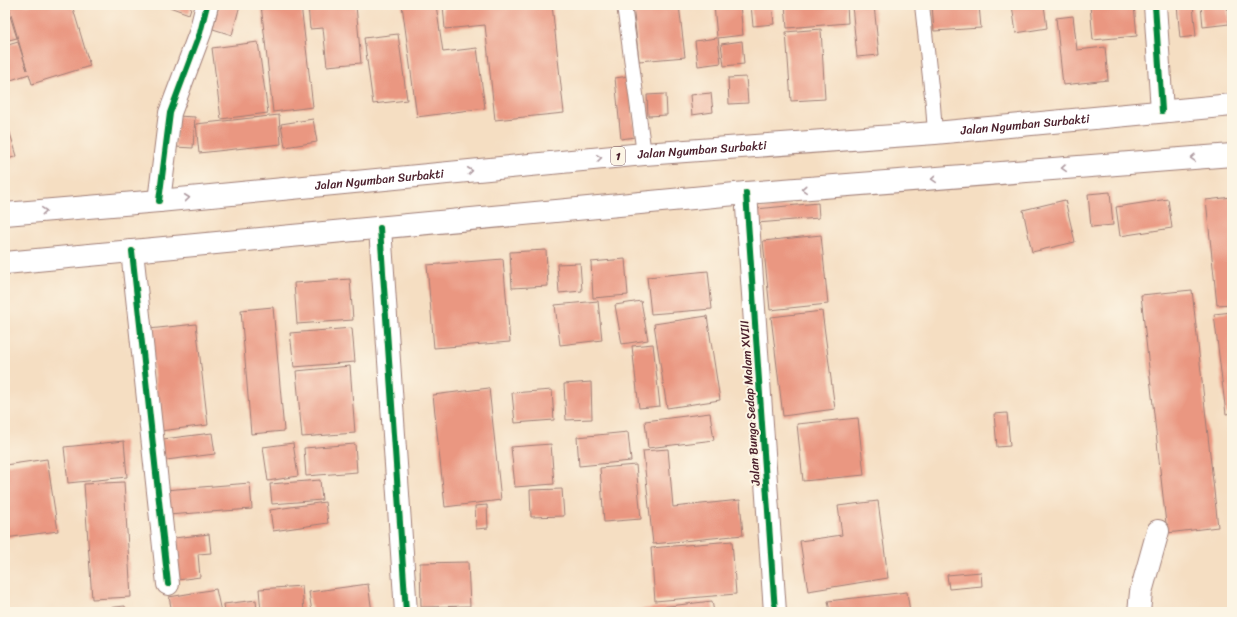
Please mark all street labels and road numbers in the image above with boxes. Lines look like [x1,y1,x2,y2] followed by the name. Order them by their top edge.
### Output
[959,107,1091,142] street label: Jalan Ngumban Surbakti
[636,134,768,166] street label: Jalan Ngumban Surbakti
[611,147,625,165] road number: 1
[313,162,446,197] street label: Jalan Ngumban Surbakti
[733,319,767,487] street label: Jalan Bunga Sedap Malam XVIII

